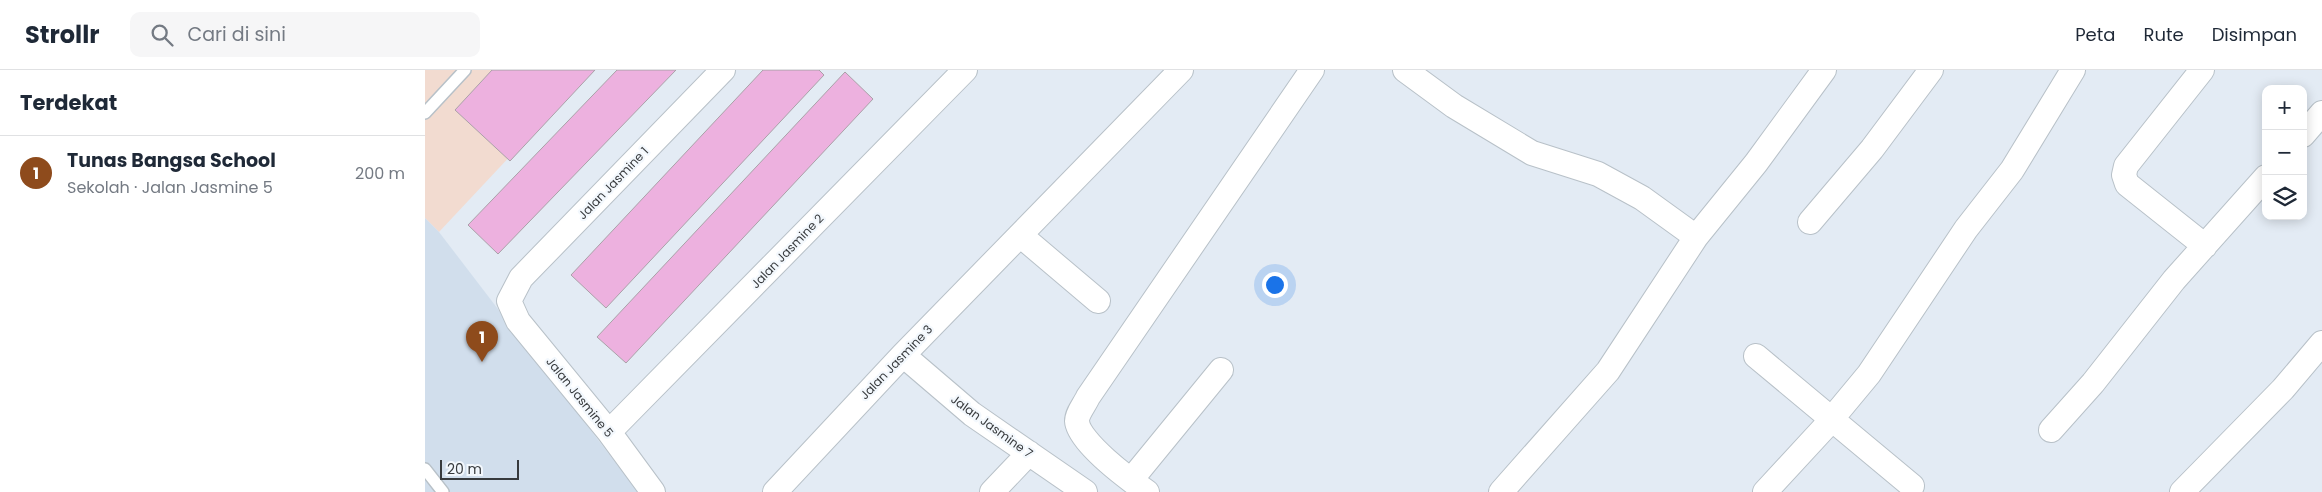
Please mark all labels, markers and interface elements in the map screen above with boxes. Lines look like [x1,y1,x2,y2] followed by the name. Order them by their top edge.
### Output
[130,12,480,57] search box
[25,18,100,51] text: Strollr
[148,21,176,49] icon: search
[188,21,286,48] text: Cari di sini
[2075,22,2115,47] text: Peta
[2143,22,2184,47] text: Rute
[2212,22,2297,47] text: Disimpan
[2262,85,2307,220] map controls
[2262,85,2307,130] button: +
[20,88,117,117] text: Terdekat
[2262,130,2307,175] button: −
[574,143,652,223] street label: Jalan Jasmine 1
[67,147,276,174] text: Tunas Bangsa School
[33,162,39,185] text: 1
[355,162,405,185] text: 200 m
[2262,175,2307,220] button: layers
[67,176,273,199] text: Sekolah · Jalan Jasmine 5
[747,210,827,292] street label: Jalan Jasmine 2
[1262,272,1288,298] your location
[466,321,498,362] pin: 1
[856,321,936,403] street label: Jalan Jasmine 3
[542,353,618,441] street label: Jalan Jasmine 5
[948,391,1037,462] street label: Jalan Jasmine 7
[440,457,519,480] scale bar
[447,459,482,479] text: 20 m

